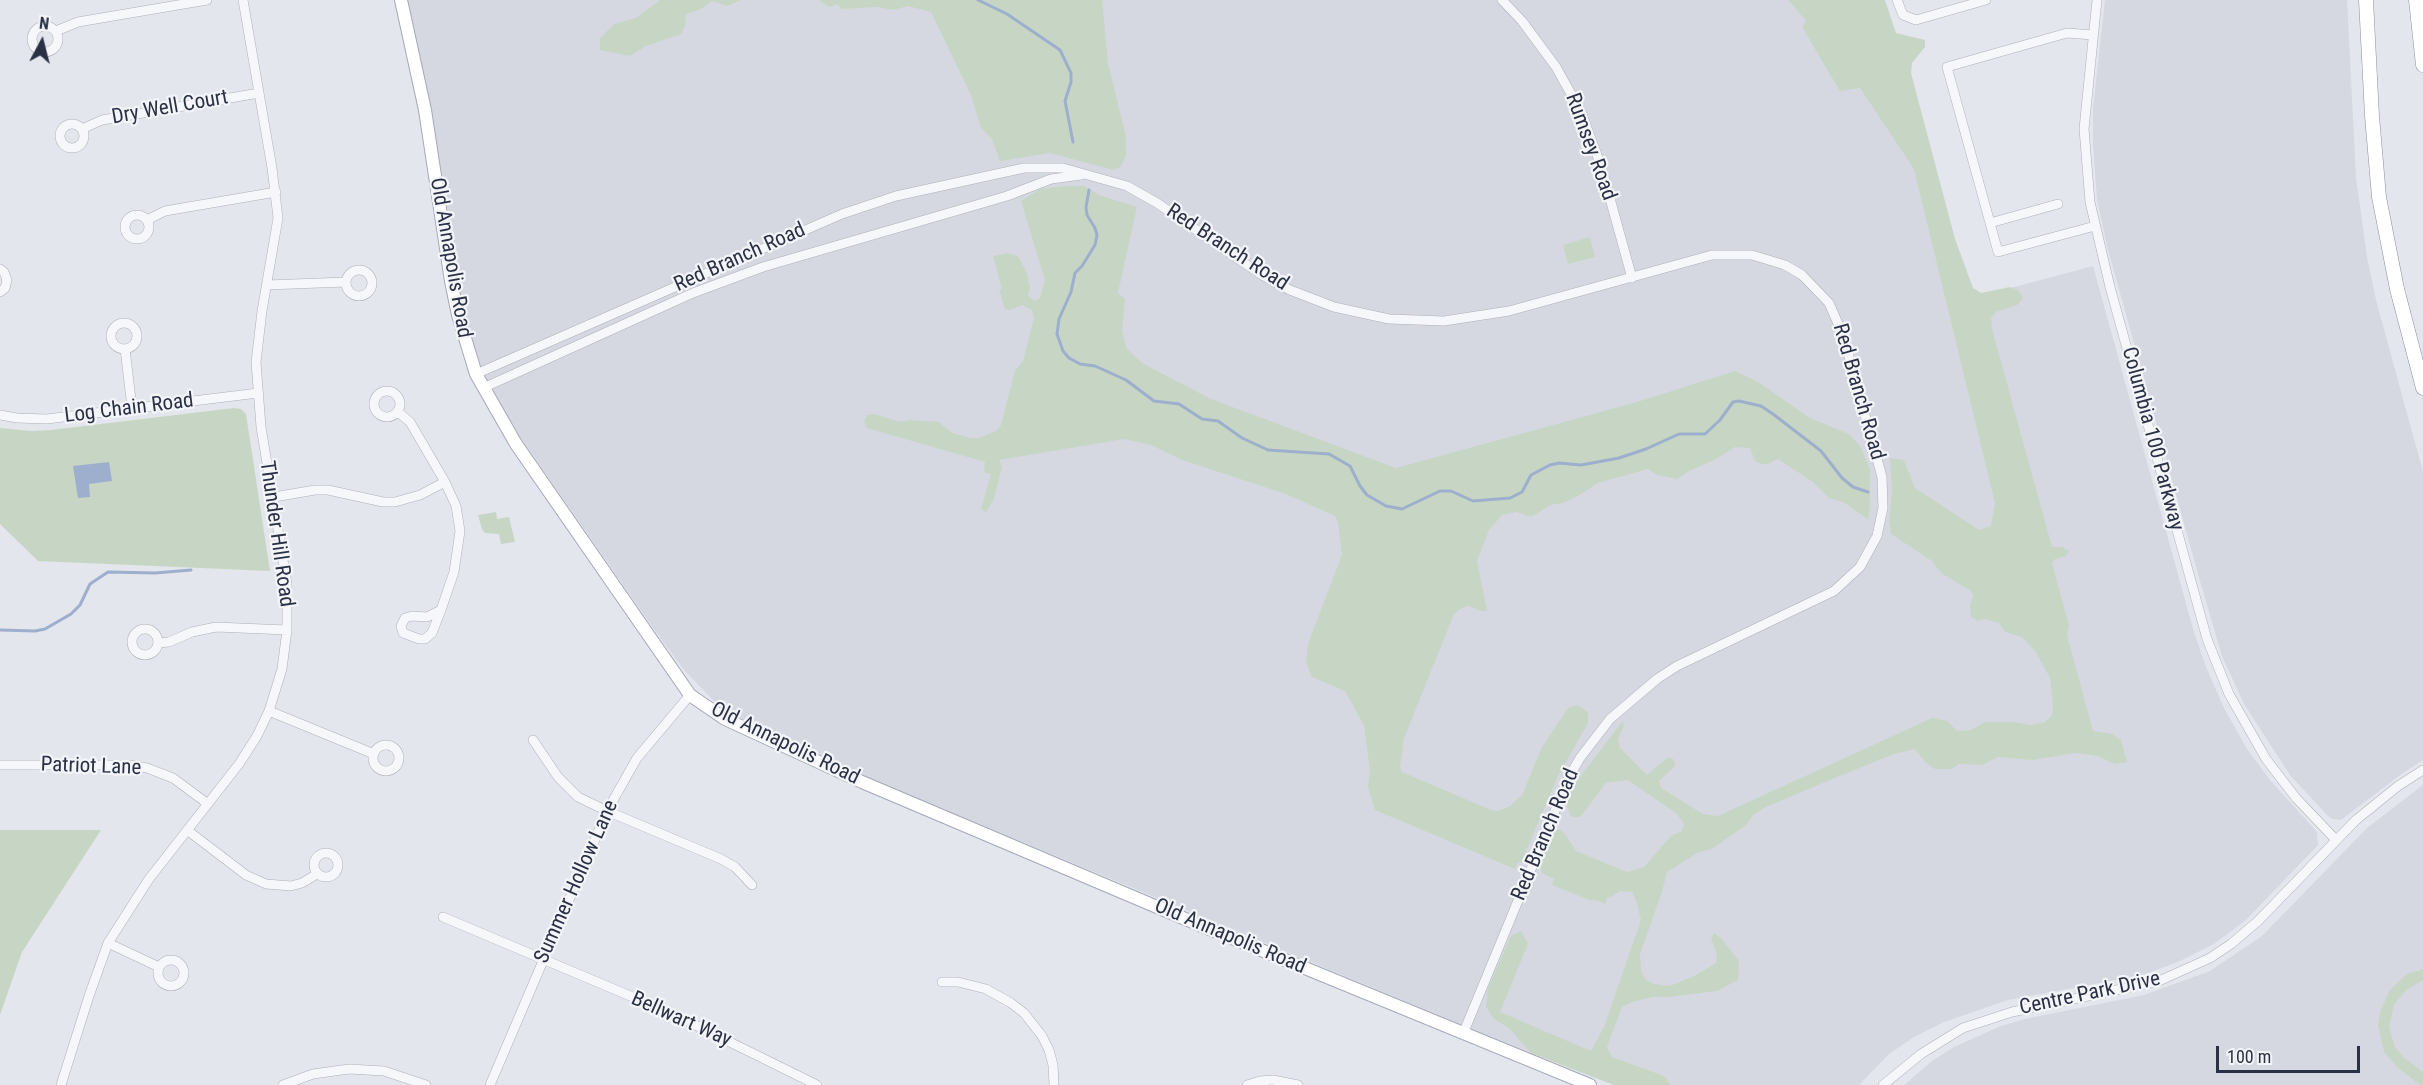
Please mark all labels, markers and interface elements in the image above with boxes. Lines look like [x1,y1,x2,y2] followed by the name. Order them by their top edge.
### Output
[12,12,72,72] north arrow
[38,14,50,34] text: N
[110,85,230,131] street label: Dry Well Court
[1559,90,1621,204] street label: Rumsey Road
[424,176,476,340] street label: Old Annapolis Road
[1161,199,1293,297] street label: Red Branch Road
[671,218,809,298] street label: Red Branch Road
[1826,321,1890,463] street label: Red Branch Road
[2115,344,2189,534] street label: Columbia 100 Parkway
[63,389,195,429] street label: Log Chain Road
[253,459,299,609] street label: Thunder Hill Road
[707,697,863,791] street label: Old Annapolis Road
[40,753,142,781] street label: Patriot Lane
[1507,765,1585,905] street label: Red Branch Road
[530,796,624,968] street label: Summer Hollow Lane
[1150,894,1310,980] street label: Old Annapolis Road
[2017,967,2163,1021] street label: Centre Park Drive
[627,987,735,1053] street label: Bellwart Way
[2219,1034,2363,1072] scale bar
[2227,1046,2271,1067] text: 100 m

